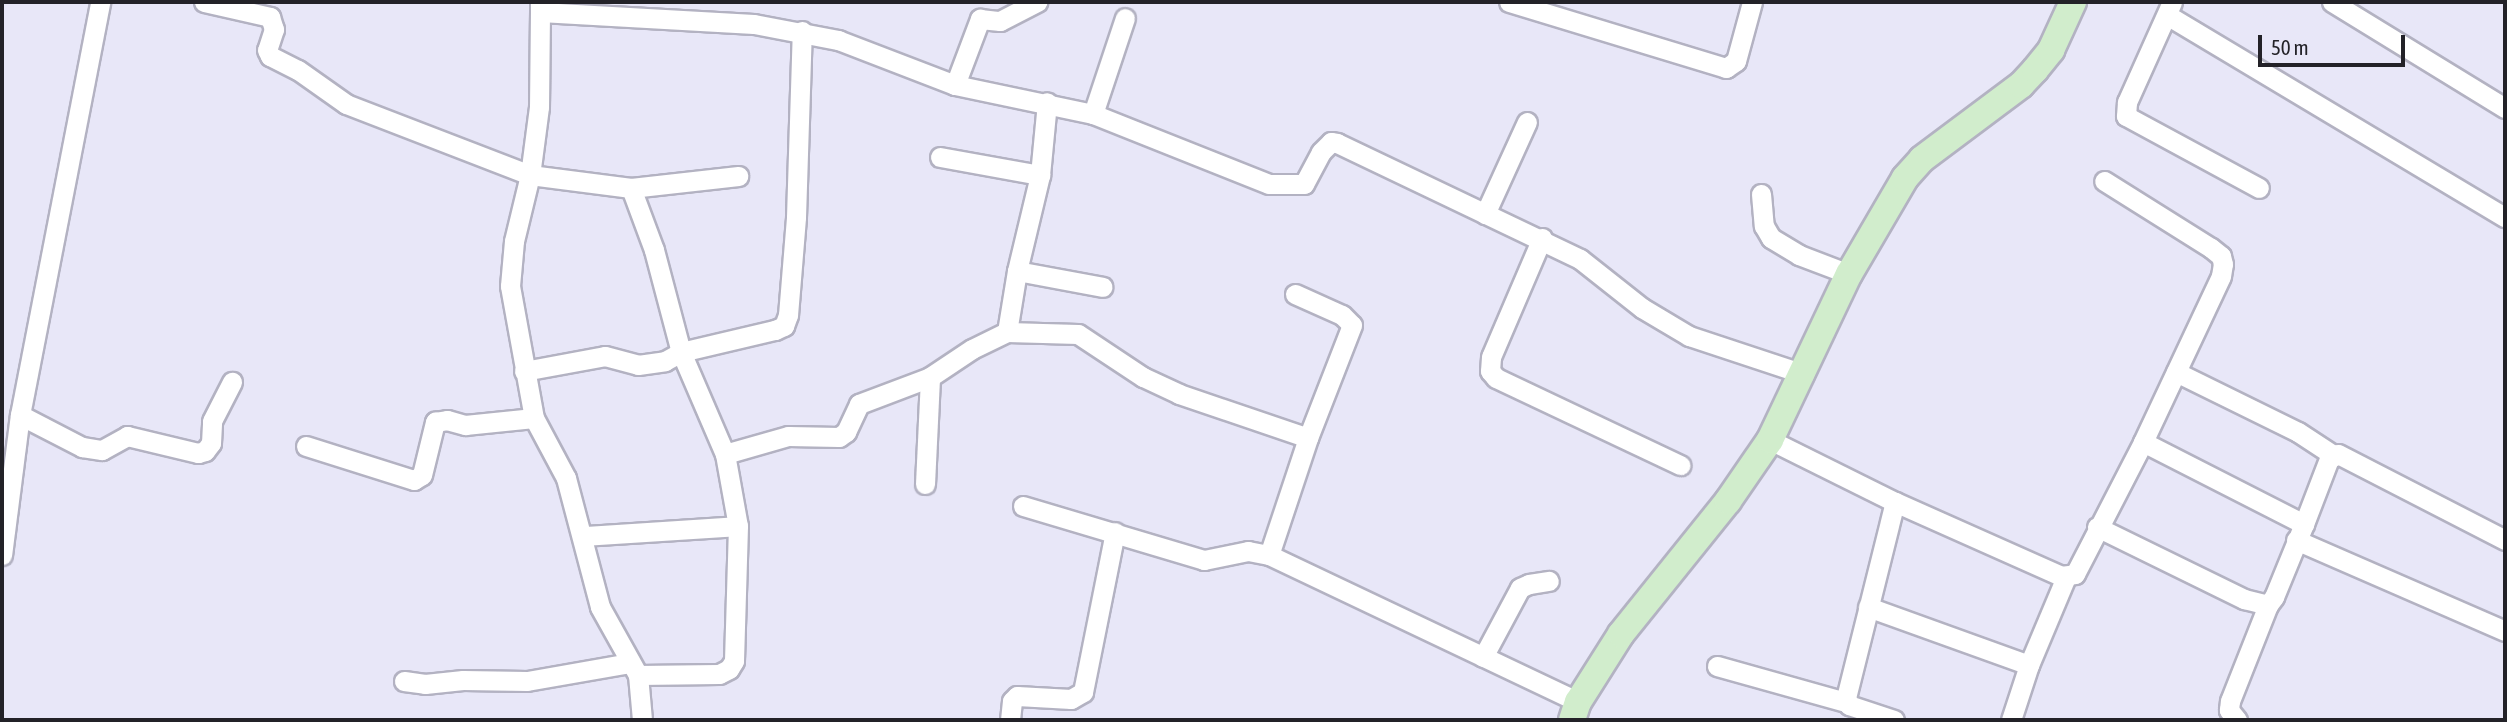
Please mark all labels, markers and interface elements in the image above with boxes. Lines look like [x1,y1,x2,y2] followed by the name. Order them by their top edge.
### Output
[2262,21,2409,65] scale bar
[2271,35,2309,59] text: 50 m

